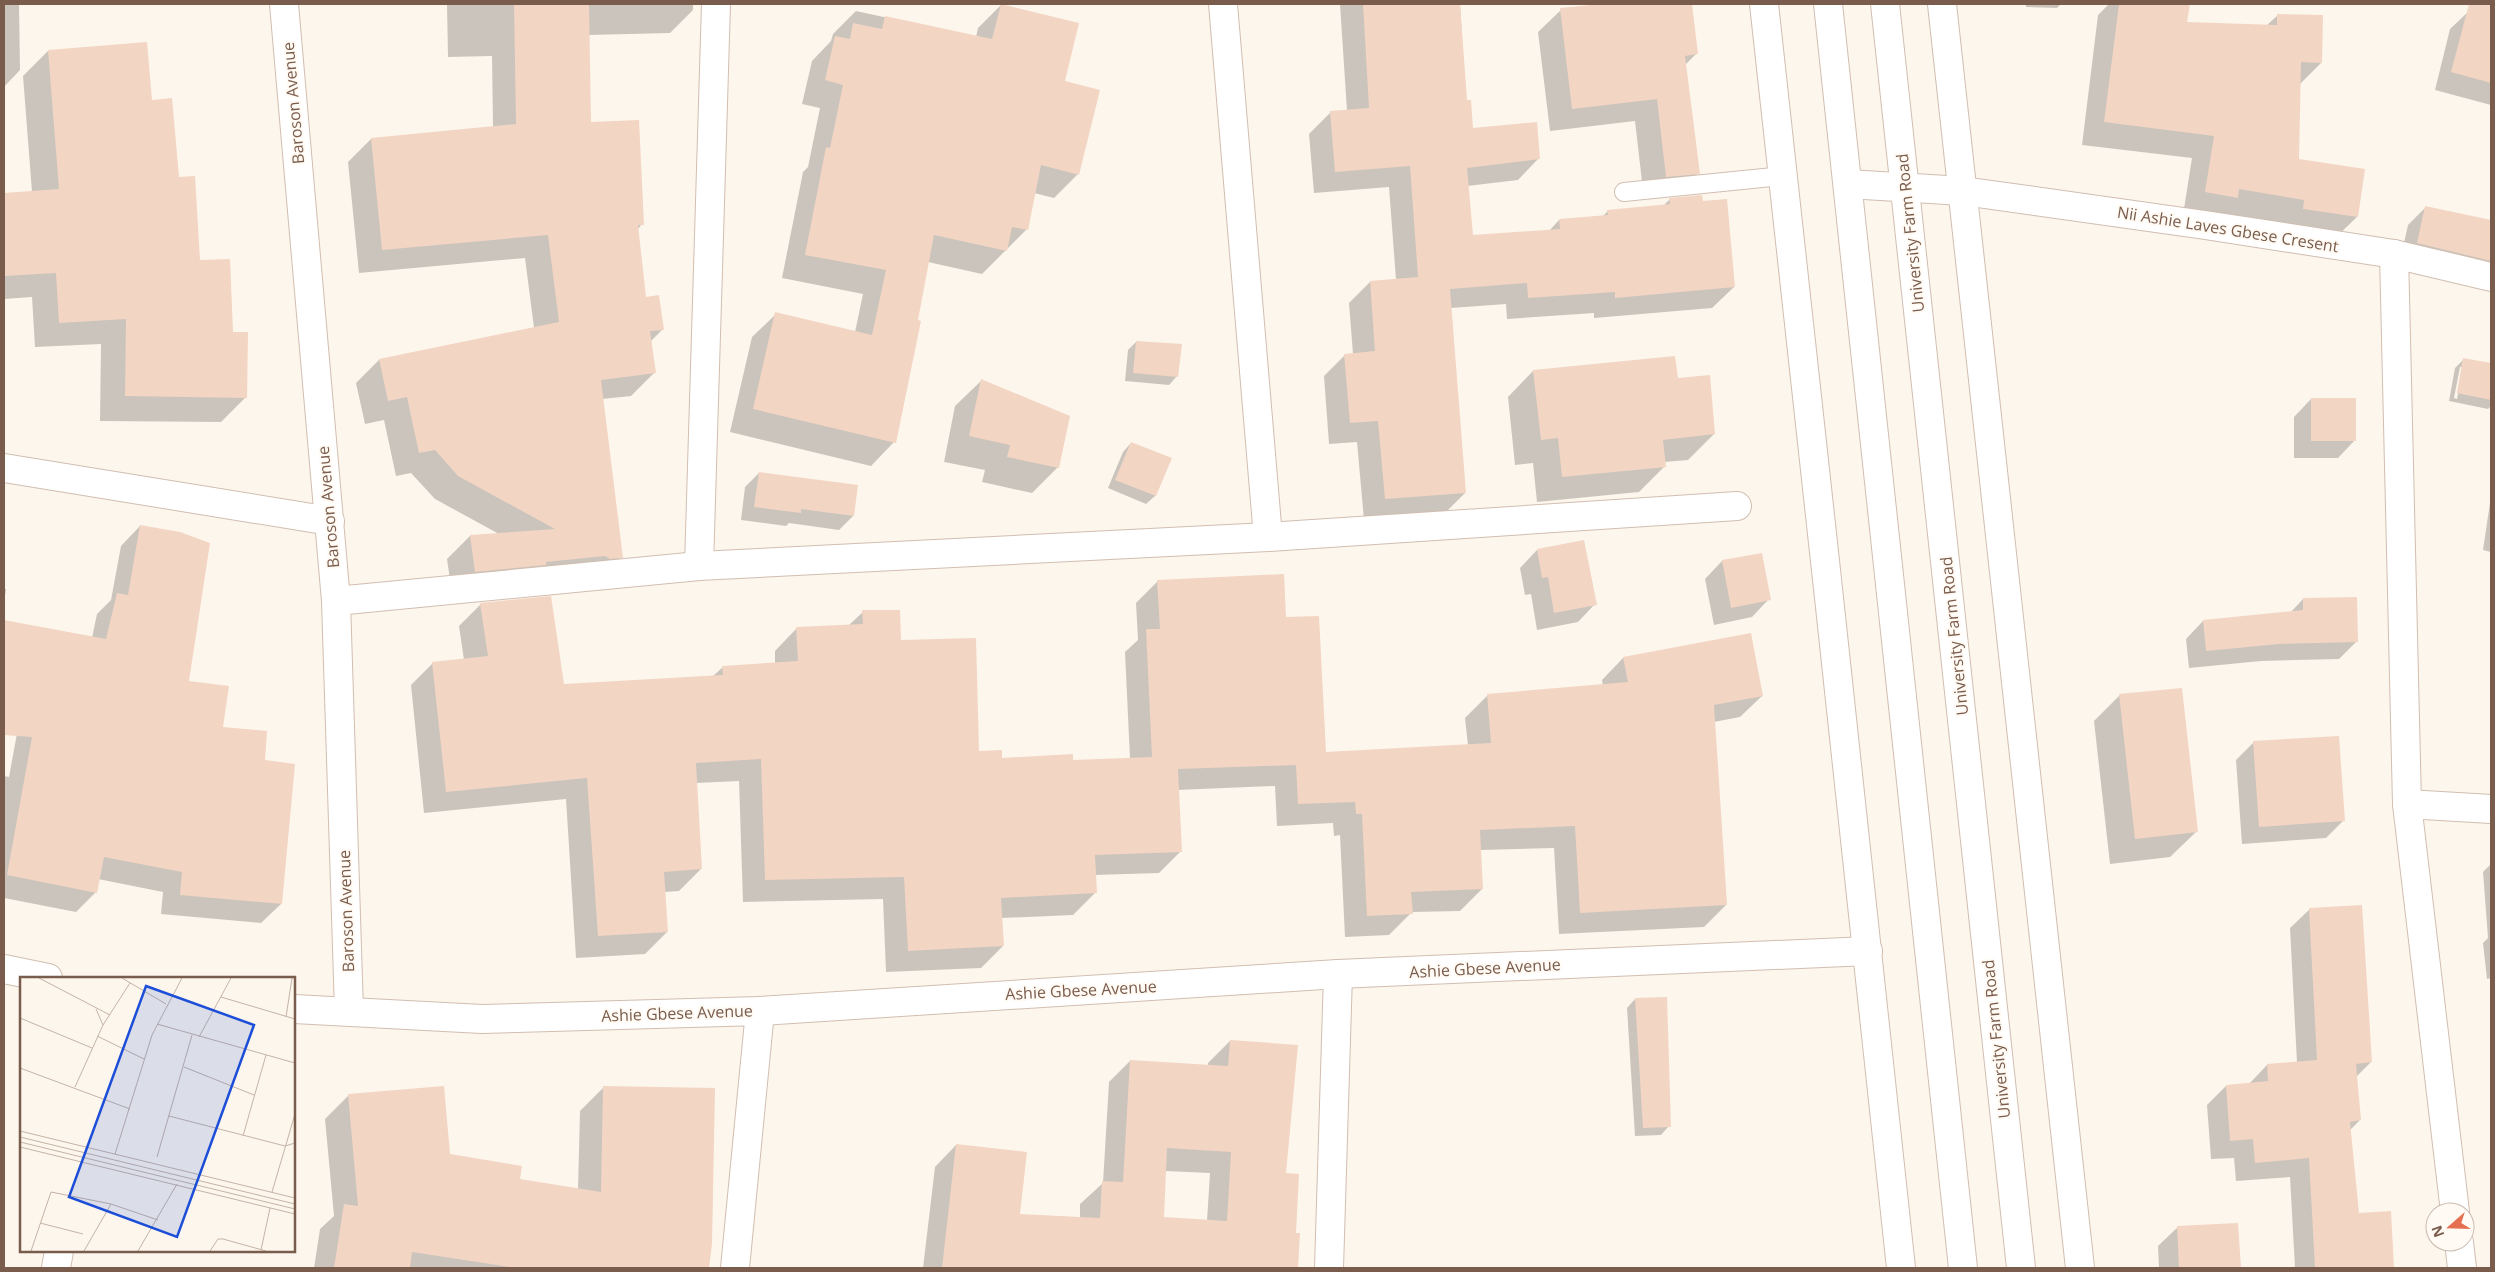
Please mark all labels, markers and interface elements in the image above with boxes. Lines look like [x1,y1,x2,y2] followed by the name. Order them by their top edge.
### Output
[277,41,309,165] street label: Baroson Avenue
[1891,153,1929,313] street label: University Farm Road
[2116,201,2341,257] street label: Nii Ashie Laves Gbese Cresent
[312,445,344,569] street label: Baroson Avenue
[1935,556,1973,716] street label: University Farm Road
[333,849,359,973] street label: Baroson Avenue
[1409,953,1561,983] street label: Ashie Gbese Avenue
[1977,959,2015,1119] street label: University Farm Road
[1005,975,1157,1005] street label: Ashie Gbese Avenue
[20,977,295,1252] inset map
[601,999,753,1027] street label: Ashie Gbese Avenue
[2425,1202,2475,1252] north arrow
[2426,1223,2448,1240] text: N

